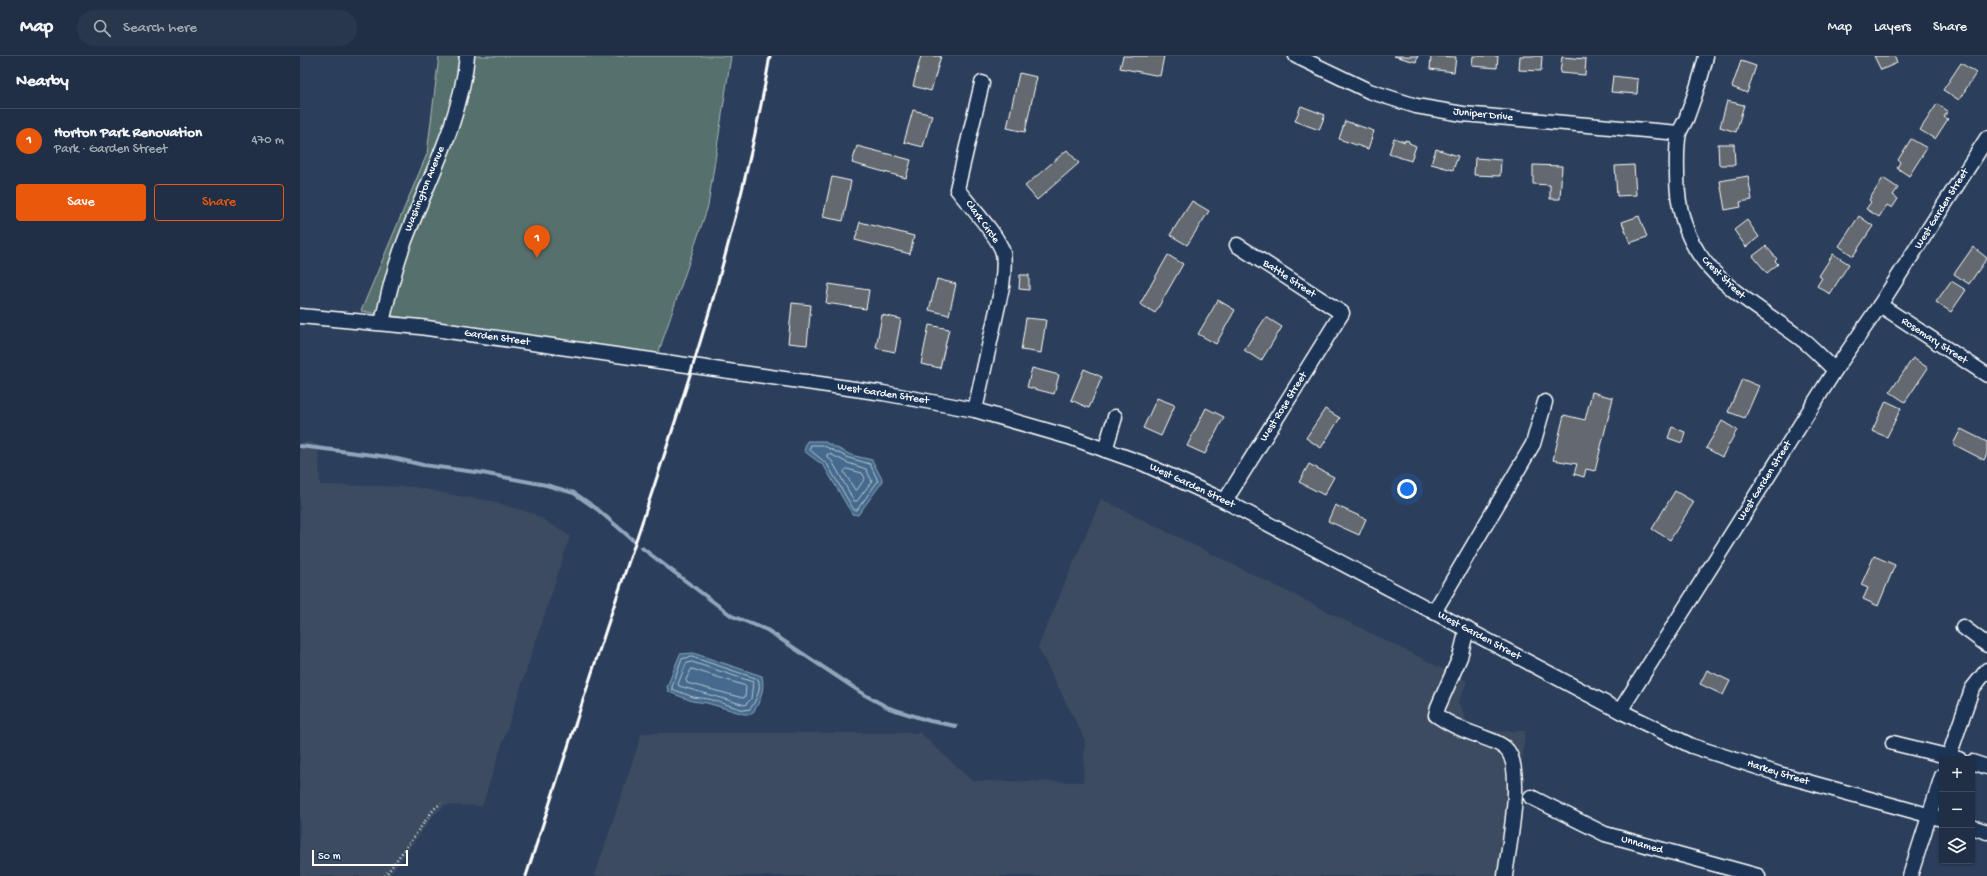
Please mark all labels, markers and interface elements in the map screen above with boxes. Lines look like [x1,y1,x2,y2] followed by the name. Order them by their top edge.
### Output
[77,10,357,46] search box
[20,16,53,39] text: Map
[91,17,113,39] icon: search
[123,19,197,37] text: Search here
[1828,19,1852,36] text: Map
[1874,19,1911,36] text: Layers
[1933,19,1967,36] text: Share
[16,72,69,92] text: Nearby
[1452,106,1514,124] street label: Juniper Drive
[54,124,202,142] text: Horton Park Renovation
[26,133,32,148] text: 1
[251,133,284,148] text: 470 m
[54,142,167,157] text: Park · Garden Street
[403,145,448,233] street label: Washington Avenue
[1912,165,1972,251] street label: West Garden Street
[16,184,146,221] button: Save
[154,184,284,221] button: Share
[962,198,1002,246] street label: Clark Circle
[524,225,550,258] pin: 1
[1699,254,1748,303] street label: Crest Street
[1259,257,1319,301] street label: Battle Street
[1899,315,1971,368] street label: Rosemary Street
[463,327,532,349] street label: Garden Street
[1258,369,1311,444] street label: West Rose Street
[836,381,931,407] street label: West Garden Street
[1735,437,1795,523] street label: West Garden Street
[1148,461,1238,512] street label: West Garden Street
[1397,479,1417,499] your location
[1435,609,1524,664] street label: West Garden Street
[1939,756,1975,864] map controls
[1939,756,1975,792] button: +
[1746,758,1812,789] street label: Harkey Street
[1939,792,1975,828] button: −
[1939,828,1975,864] button: layers
[1620,833,1666,857] street label: Unnamed
[312,848,408,867] scale bar
[318,851,340,863] text: 50 m

